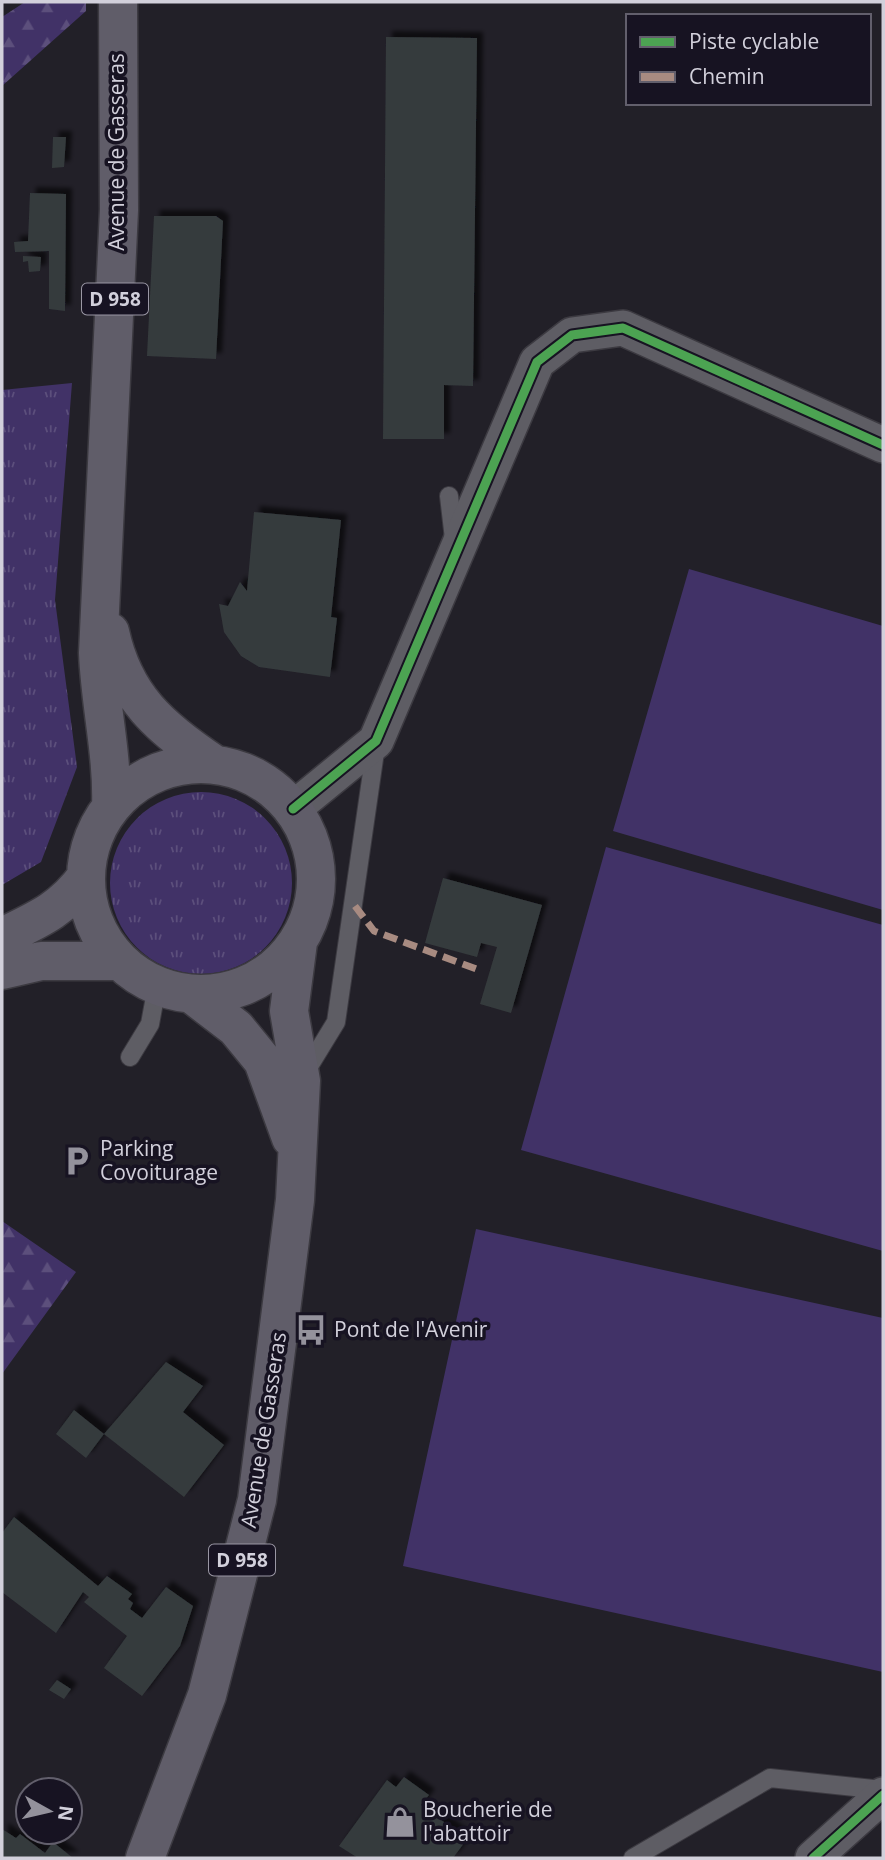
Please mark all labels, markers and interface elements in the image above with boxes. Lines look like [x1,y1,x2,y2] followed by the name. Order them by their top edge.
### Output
[626,14,871,105] legend
[689,27,819,55] text: Piste cyclable
[102,53,130,251] street label: Avenue de Gasseras
[689,62,765,90] text: Chemin
[82,284,148,314] road number: D 958
[100,1134,218,1186] place label: Parking Covoiturage
[60,1144,94,1178] parking icon: Parking Covoiturage
[294,1313,328,1347] bus stop icon: Pont de l'Avenir
[334,1315,488,1343] place label: Pont de l'Avenir
[234,1330,292,1530] street label: Avenue de Gasseras
[209,1544,275,1576] road number: D 958
[14,1776,84,1846] north arrow
[423,1795,553,1847] place label: Boucherie de l'abattoir
[52,1804,80,1823] text: N
[383,1805,417,1839] shop icon: Boucherie de l'abattoir

